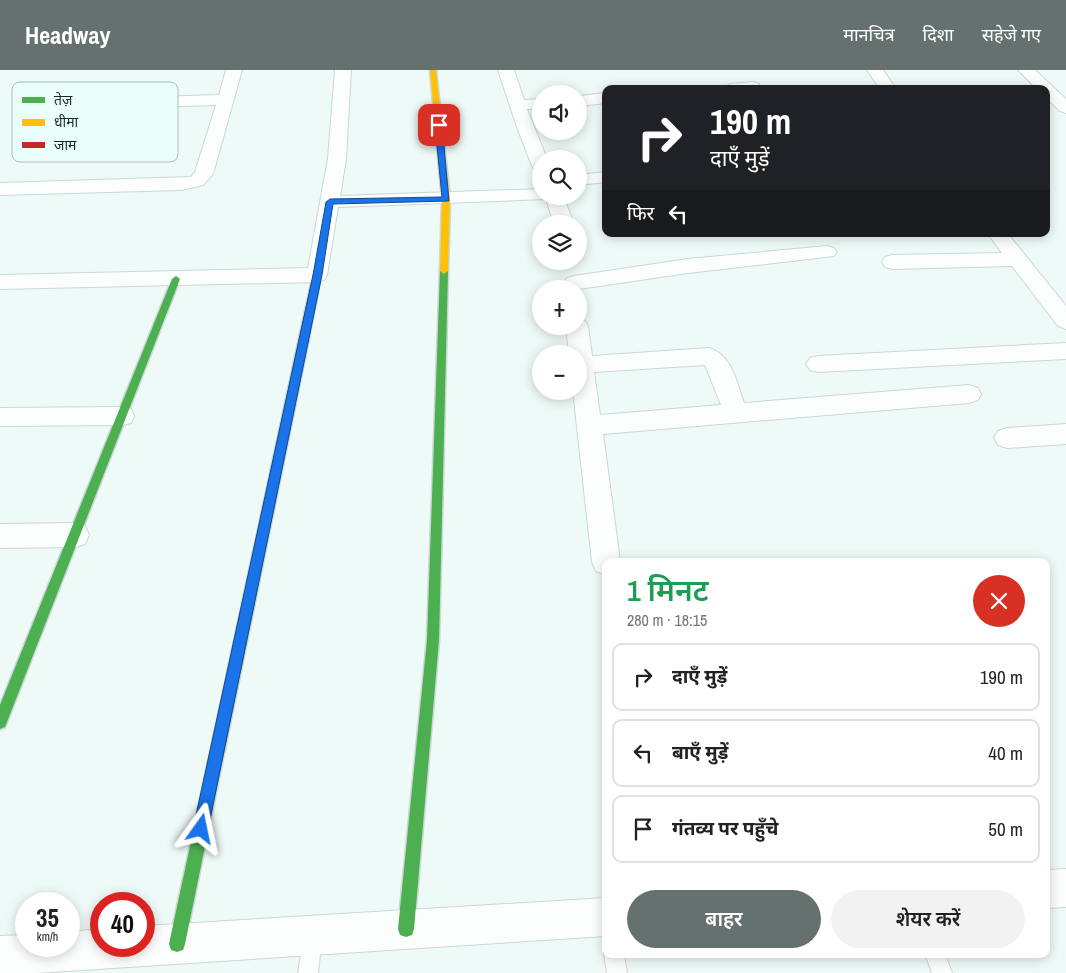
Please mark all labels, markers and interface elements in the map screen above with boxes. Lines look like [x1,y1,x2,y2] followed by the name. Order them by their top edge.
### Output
[25,19,110,51] text: Headway
[843,22,895,47] text: मानचित्र
[923,22,954,47] text: दिशा
[982,22,1041,47] text: सहेजे गए
[12,82,178,162] legend
[532,85,587,400] map controls
[532,85,587,140] button: sound
[54,91,73,109] text: तेज़
[710,98,791,145] text: 190 m
[418,104,460,146] pin
[627,105,692,170] icon: right
[425,111,453,139] icon: arrive
[54,113,79,131] text: धीमा
[54,136,77,154] text: जाम
[710,143,770,173] text: दाएँ मुड़ें
[532,150,587,205] button: search
[627,200,654,226] text: फिर
[664,200,692,228] icon: left
[532,215,587,270] button: layers
[532,280,587,335] button: +
[532,345,587,400] button: −
[627,570,708,610] text: 1 मिनट
[973,575,1025,627] button: close
[627,609,707,631] text: 280 m · 18:15
[629,663,657,691] icon: right
[672,663,727,689] text: दाएँ मुड़ें
[980,664,1023,690] text: 190 m
[629,739,657,767] icon: left
[672,739,728,765] text: बाएँ मुड़ें
[988,740,1023,766] text: 40 m
[174,802,226,854] position arrow
[629,815,657,843] icon: arrive
[672,815,778,841] text: गंतव्य पर पहुँचे
[988,816,1023,842] text: 50 m
[627,890,821,948] button: बाहर
[831,890,1025,948] button: शेयर करें
[90,892,155,957] speed limit sign: 40
[36,901,59,935] text: 35
[37,929,58,945] text: km/h

